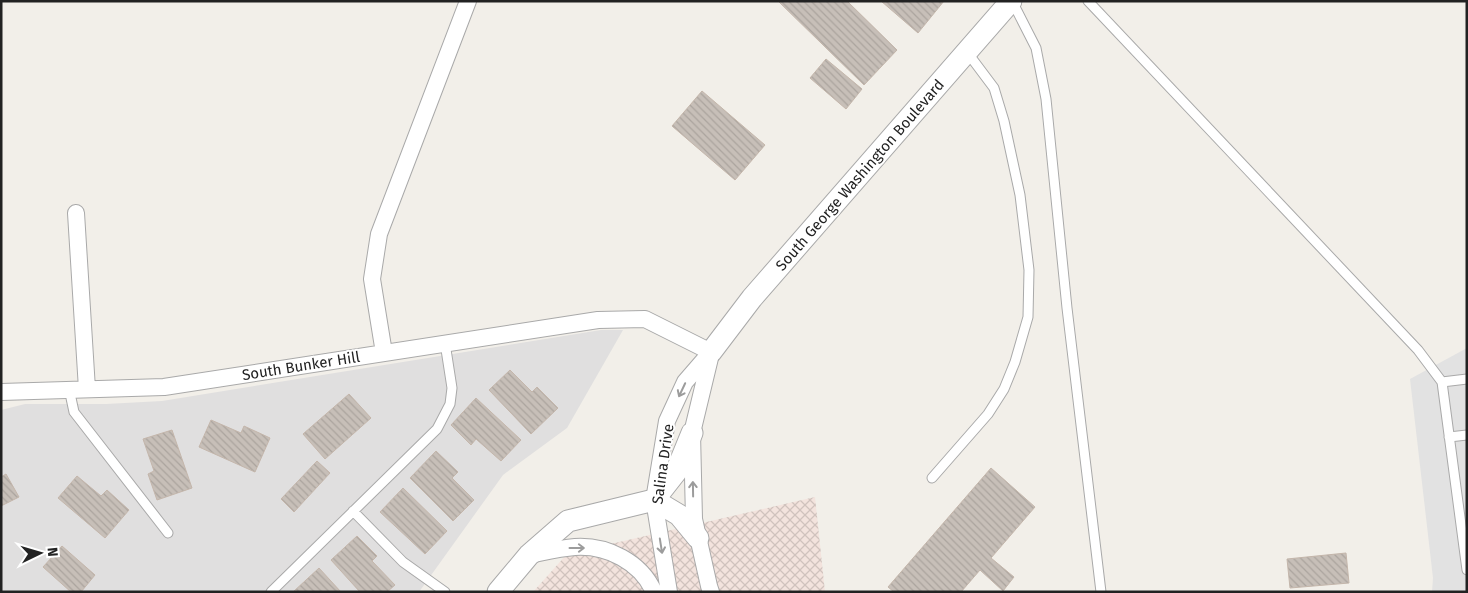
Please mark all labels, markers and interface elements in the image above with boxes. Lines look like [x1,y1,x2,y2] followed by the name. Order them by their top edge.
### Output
[772,76,948,274] street label: South George Washington Boulevard
[241,348,362,384] street label: South Bunker Hill
[676,382,686,397] one-way arrow
[648,423,678,505] street label: Salina Drive
[688,481,698,498] one-way arrow
[15,528,65,578] north arrow
[657,538,667,554] one-way arrow
[569,543,585,553] one-way arrow
[44,547,61,557] text: N

